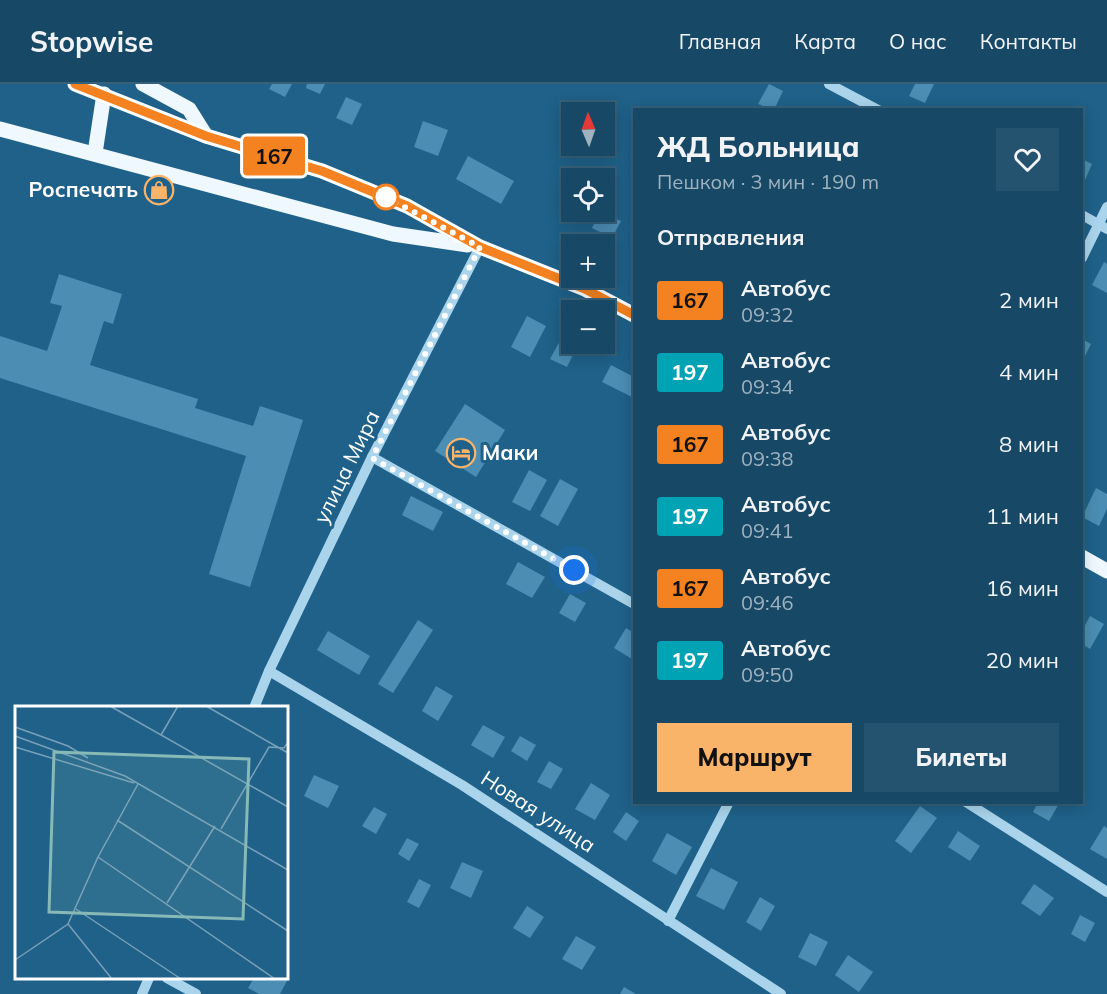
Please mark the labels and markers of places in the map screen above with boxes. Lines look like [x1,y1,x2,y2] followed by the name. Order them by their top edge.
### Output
[143,174,175,206] shop icon: Роспечать
[28,176,138,202] place label: Роспечать
[373,184,399,210] unlabelled marker
[445,437,477,469] hotel icon: Маки
[482,439,538,465] place label: Маки

